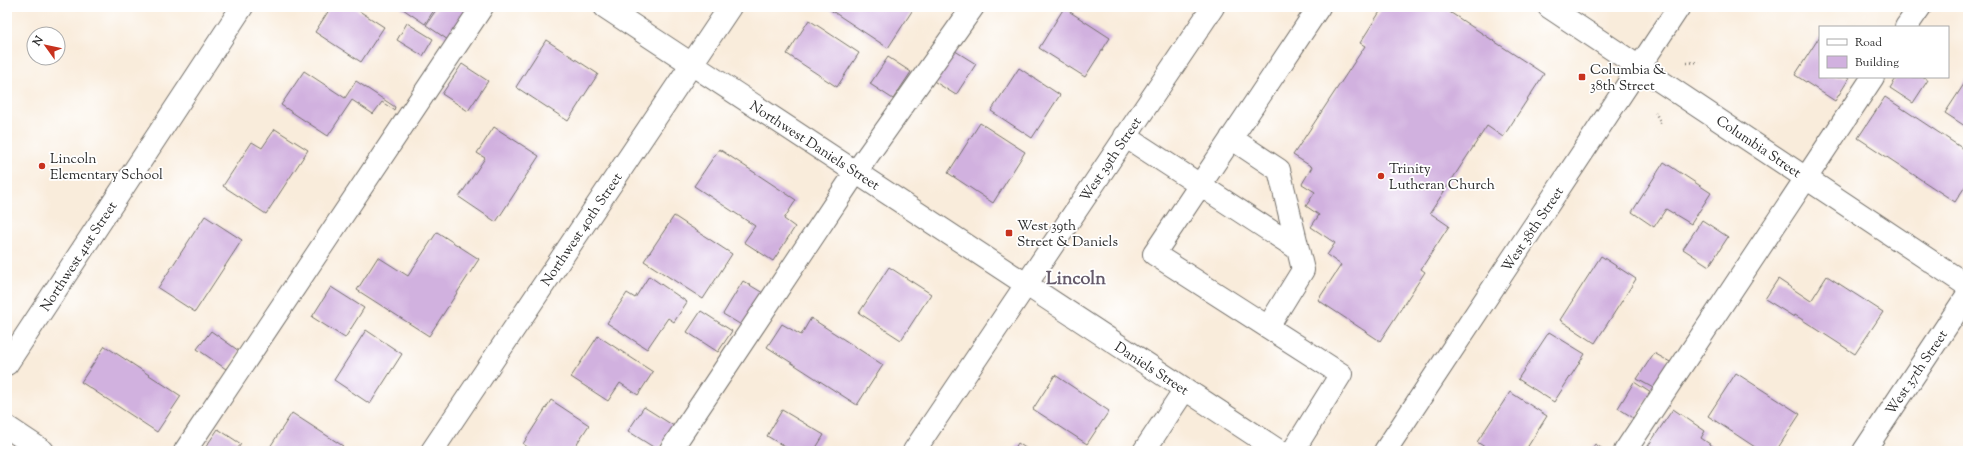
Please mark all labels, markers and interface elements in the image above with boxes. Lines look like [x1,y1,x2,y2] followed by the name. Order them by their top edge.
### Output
[26,26,66,66] north arrow
[1819,26,1949,78] legend
[29,33,48,50] text: N
[1855,34,1882,52] text: Road
[1855,54,1899,72] text: Building
[1590,61,1667,97] place label: Columbia & 38th Street
[1577,72,1587,82] marker: Columbia & 38th Street
[745,97,883,196] street label: Northwest Daniels Street
[1711,112,1805,184] street label: Columbia Street
[1076,114,1148,206] street label: West 39th Street
[50,150,163,186] place label: Lincoln Elementary School
[1389,160,1495,196] place label: Trinity Lutheran Church
[37,161,47,171] marker: Lincoln Elementary School
[537,169,628,291] street label: Northwest 40th Street
[1376,171,1386,181] marker: Trinity Lutheran Church
[1498,183,1570,277] street label: West 38th Street
[36,198,123,316] street label: Northwest 41st Street
[1017,217,1118,253] place label: West 39th Street & Daniels
[1004,228,1014,238] marker: West 39th Street & Daniels
[1046,267,1106,293] district label: Lincoln
[1882,326,1954,420] street label: West 37th Street
[1110,338,1192,401] street label: Daniels Street

